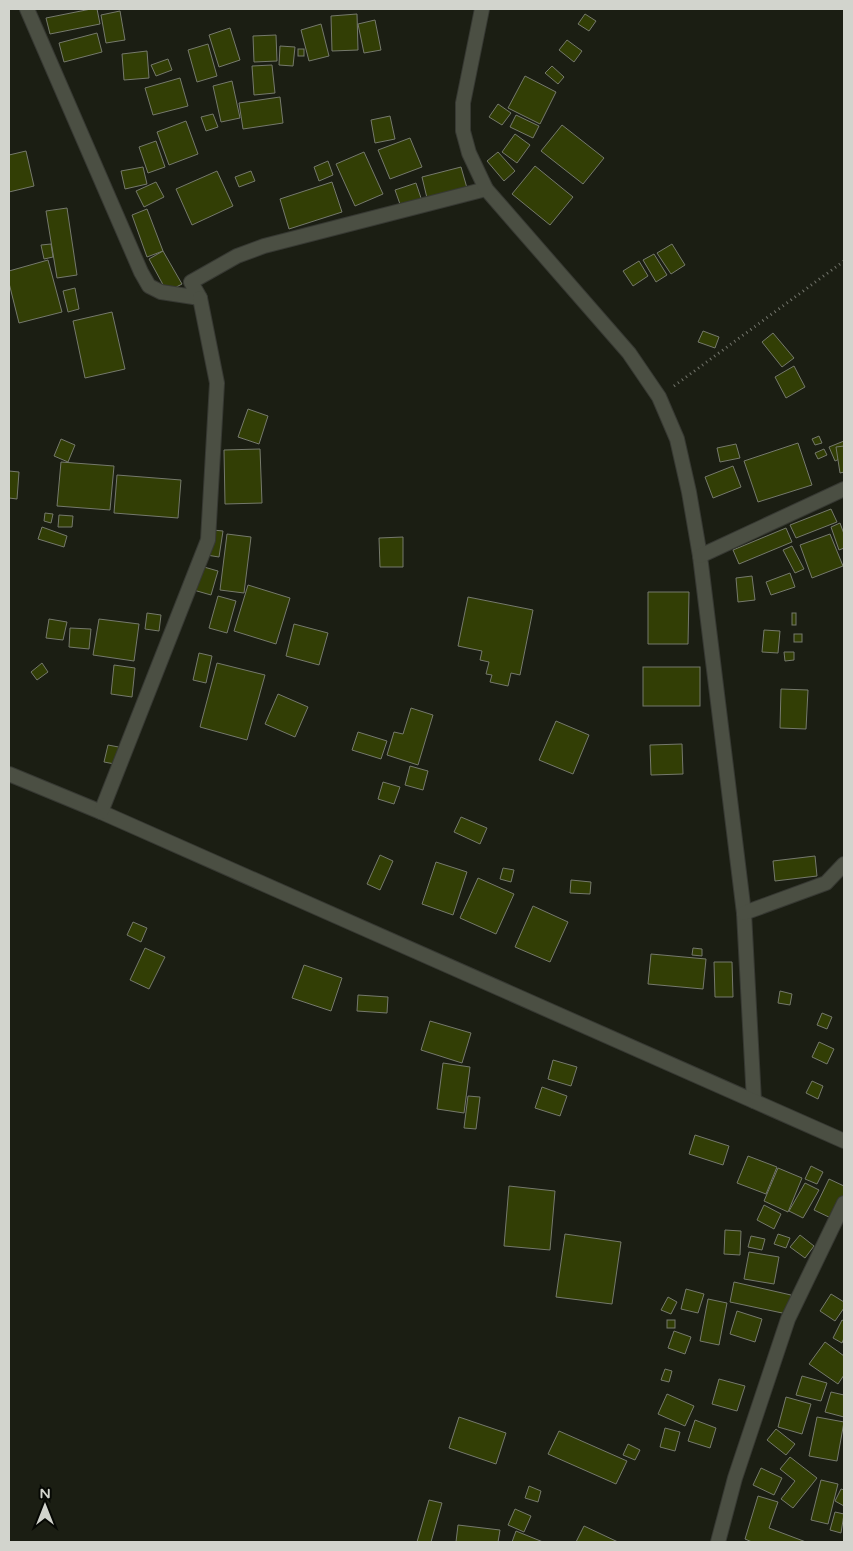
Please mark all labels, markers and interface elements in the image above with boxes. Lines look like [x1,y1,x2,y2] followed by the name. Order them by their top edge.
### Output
[20,1481,70,1531] north arrow
[39,1485,51,1502] text: N

